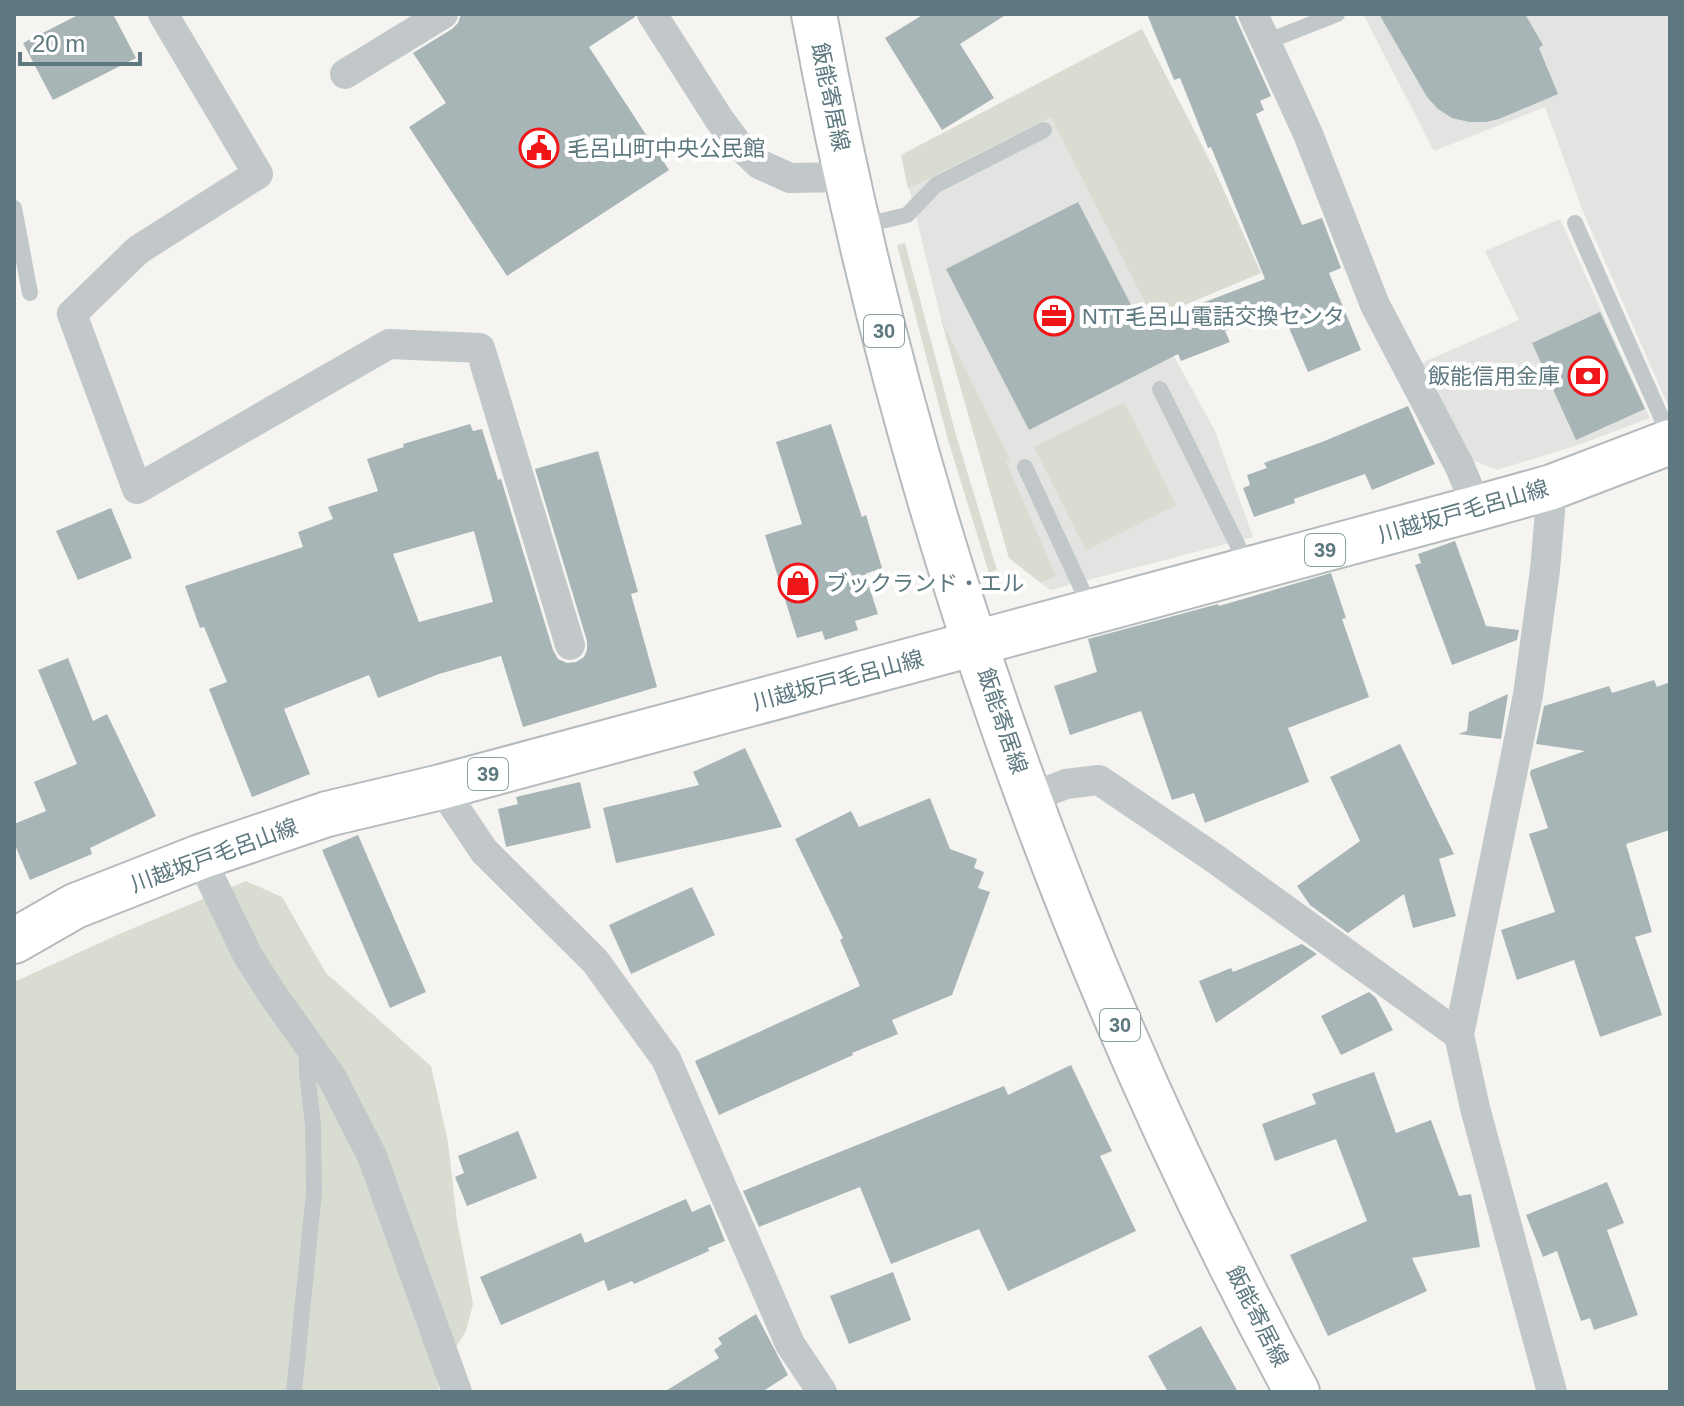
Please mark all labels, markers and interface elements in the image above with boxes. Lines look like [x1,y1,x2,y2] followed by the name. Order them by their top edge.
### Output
[20,16,140,66] scale bar
[32,30,85,57] text: 20 m
[807,41,854,154] street label: 飯能寄居線
[518,127,560,169] public building icon: 毛呂山町中央公民館
[567,136,765,161] place label: 毛呂山町中央公民館
[1033,295,1075,337] office icon: NTT毛呂山電話交換センタ
[1082,304,1345,329] place label: NTT毛呂山電話交換センタ
[864,315,904,347] road number: 30
[1567,355,1609,397] bank icon: 飯能信用金庫
[1428,364,1560,389] place label: 飯能信用金庫
[1375,475,1551,548] street label: 川越坂戸毛呂山線
[1305,534,1345,566] road number: 39
[777,562,819,604] shop icon: ブックランド・エル
[826,571,1024,596] place label: ブックランド・エル
[750,646,926,715] street label: 川越坂戸毛呂山線
[973,665,1032,777] street label: 飯能寄居線
[468,758,508,790] road number: 39
[127,814,301,897] street label: 川越坂戸毛呂山線
[1100,1009,1140,1041] road number: 30
[1221,1262,1294,1371] street label: 飯能寄居線

